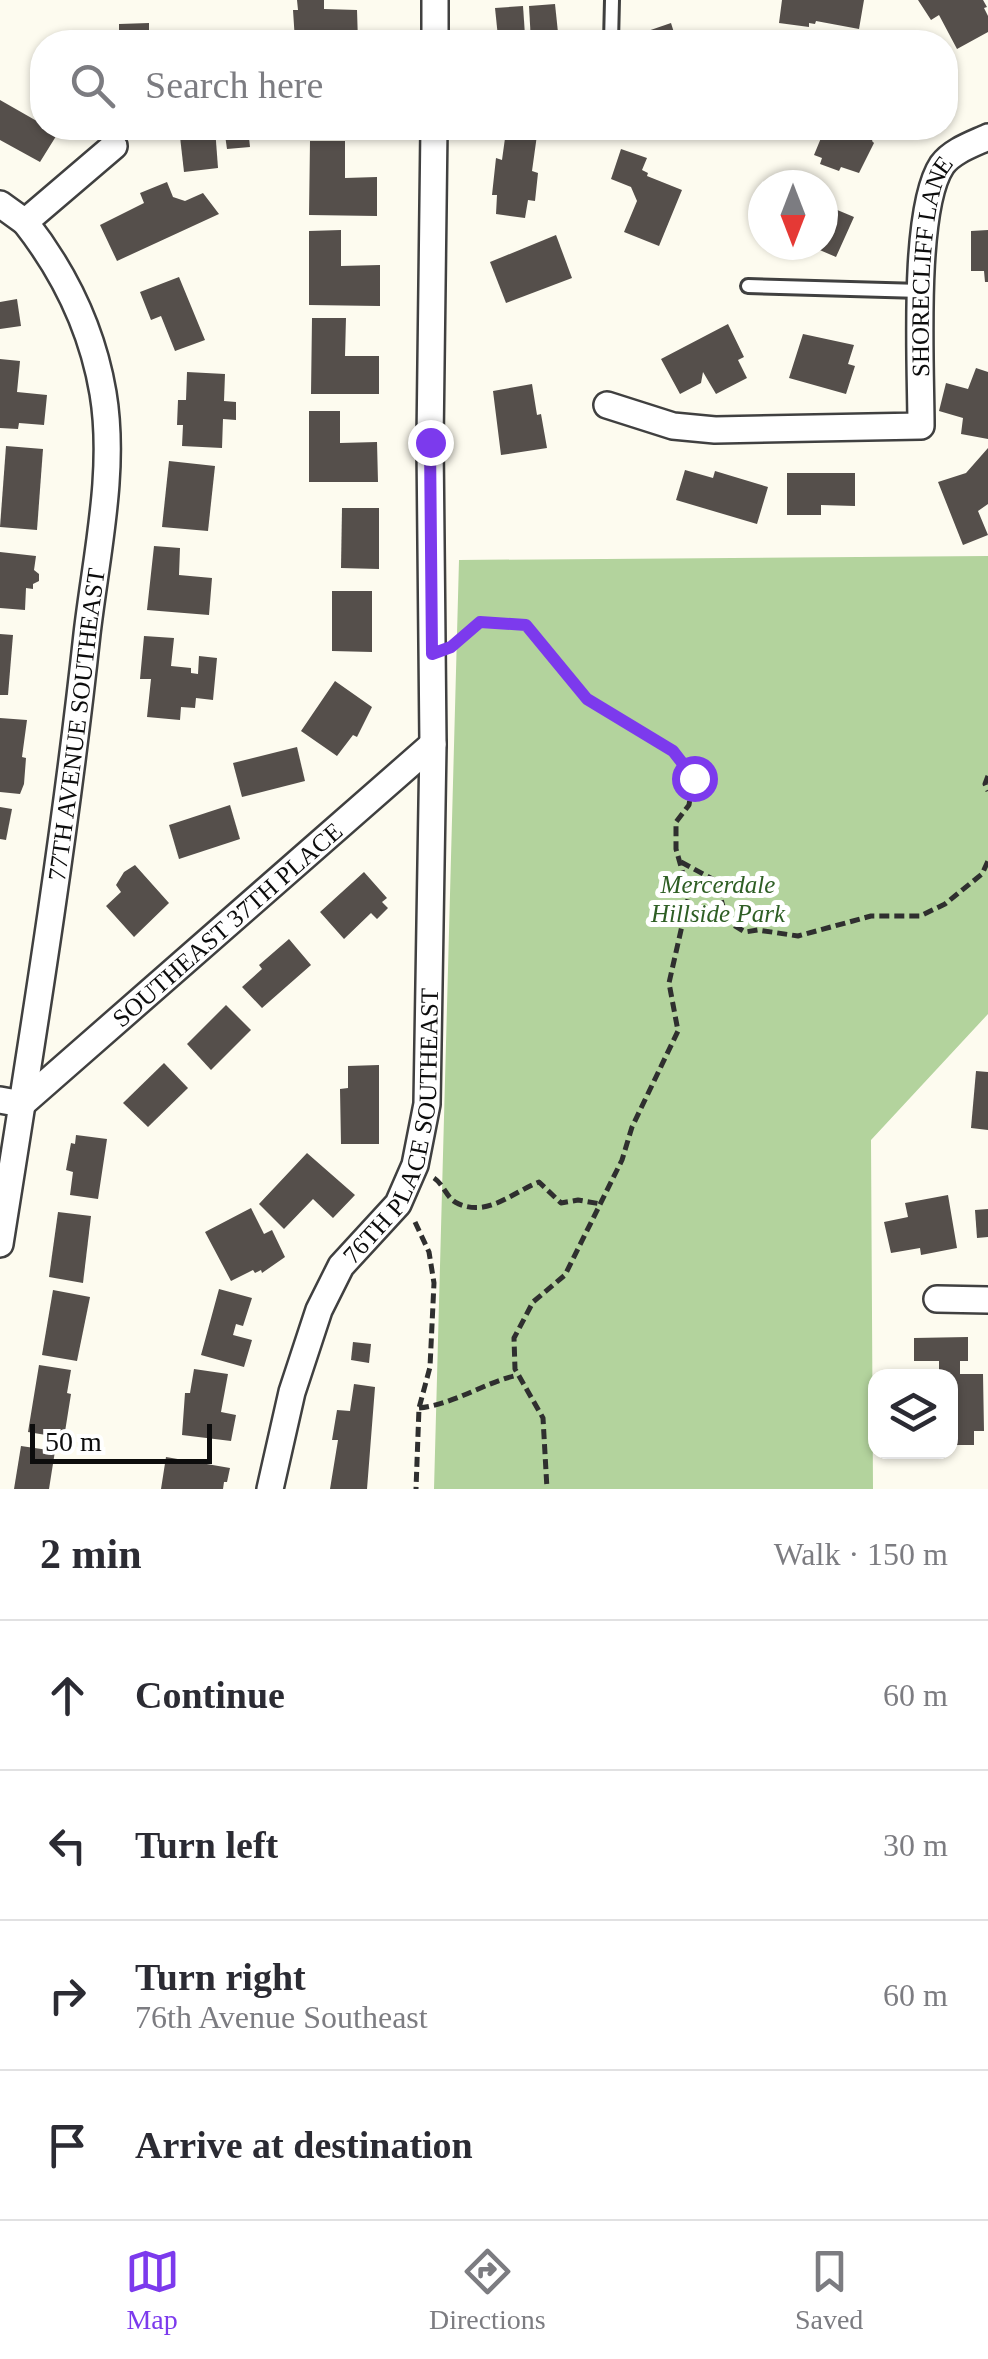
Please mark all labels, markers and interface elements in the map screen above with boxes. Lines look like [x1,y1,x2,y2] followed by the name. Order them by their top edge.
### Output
[30,30,958,140] search box
[65,58,120,113] icon: search
[145,64,323,106] text: Search here
[907,151,958,377] street label: SHORECLIFF LANE
[748,170,838,260] north arrow
[408,420,454,466] route end
[43,567,110,883] street label: 77TH AVENUE SOUTHEAST
[672,756,718,802] route start
[107,817,347,1032] street label: SOUTHEAST 37TH PLACE
[650,871,786,927] park label: Mercerdale Hillside Park
[338,988,443,1269] street label: 76TH PLACE SOUTHEAST
[868,1369,958,1459] map controls
[868,1369,958,1459] button: layers
[30,1419,212,1464] scale bar
[45,1426,102,1457] text: 50 m
[40,1531,142,1577] text: 2 min
[774,1536,948,1572] text: Walk · 150 m
[40,1668,95,1723] icon: ahead
[135,1674,285,1716] text: Continue
[883,1677,948,1713] text: 60 m
[40,1818,95,1873] icon: left
[135,1824,278,1866] text: Turn left
[883,1827,948,1863] text: 30 m
[135,1956,306,1998] text: Turn right
[40,1968,95,2023] icon: right
[883,1977,948,2013] text: 60 m
[135,1999,428,2035] text: 76th Avenue Southeast
[40,2118,95,2173] icon: arrive
[135,2124,473,2166] text: Arrive at destination
[125,2244,180,2336] tab: Map
[429,2244,546,2336] tab: Directions
[795,2244,863,2336] tab: Saved

